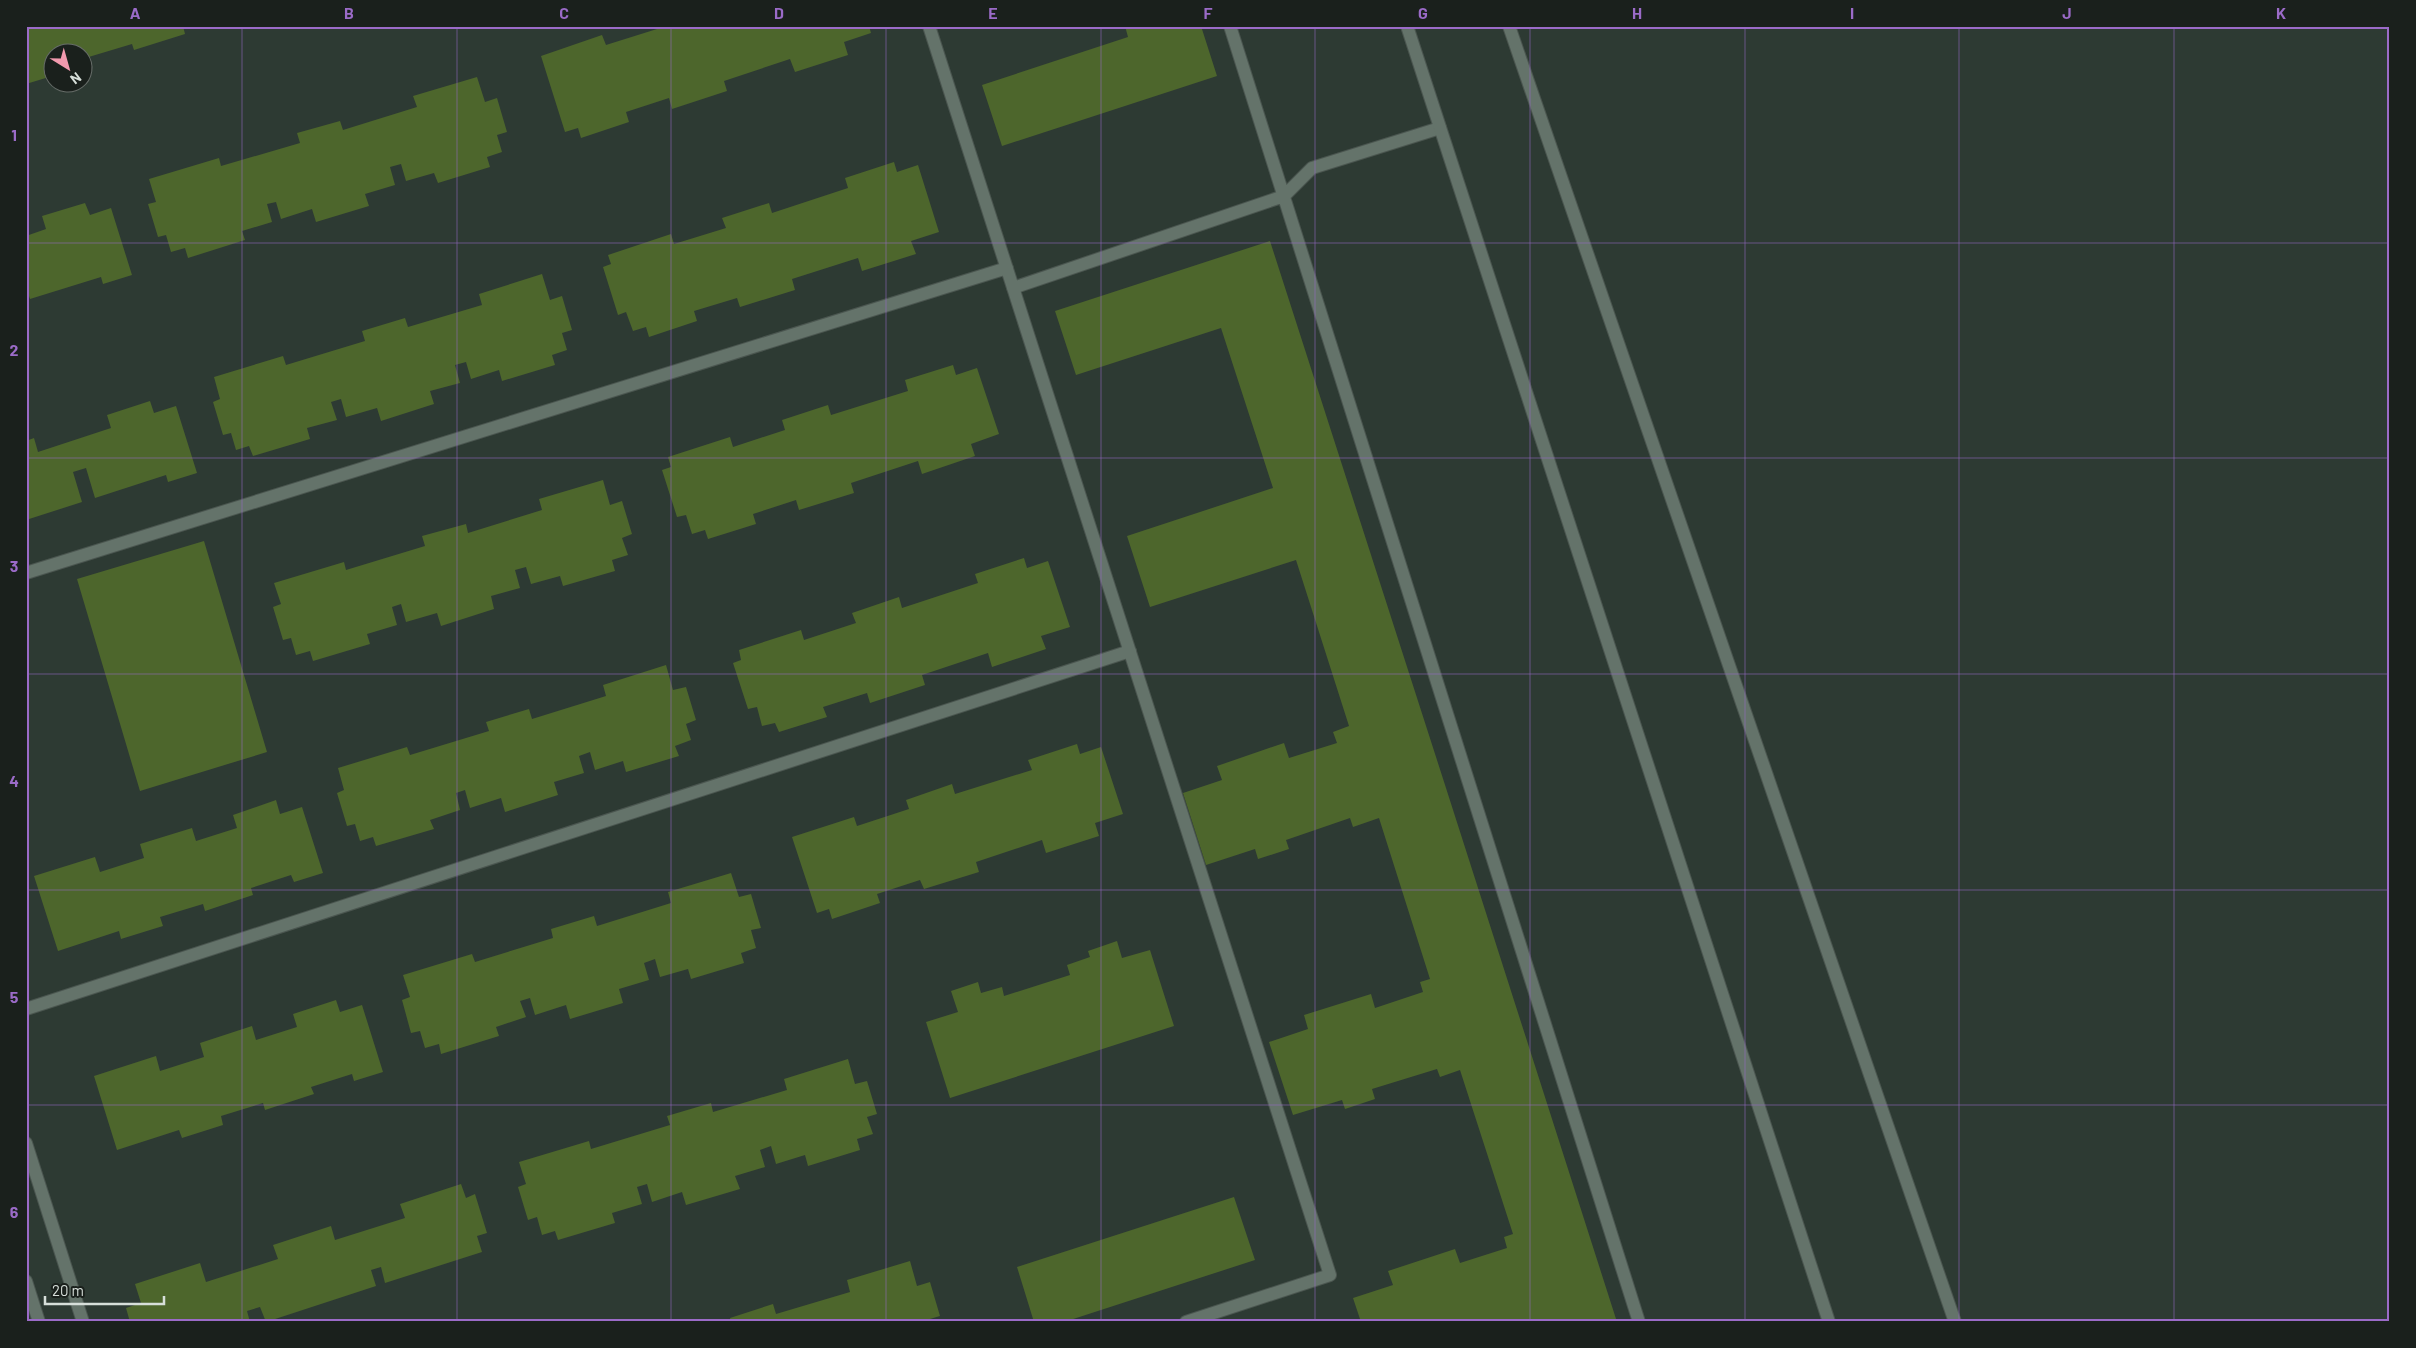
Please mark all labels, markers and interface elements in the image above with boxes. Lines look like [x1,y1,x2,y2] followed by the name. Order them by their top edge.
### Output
[130,3,141,22] text: A
[344,3,354,22] text: B
[559,3,569,22] text: C
[774,3,784,22] text: D
[988,3,998,22] text: E
[1204,3,1213,22] text: F
[1418,3,1428,22] text: G
[1632,3,1642,22] text: H
[1850,3,1854,22] text: I
[2062,3,2072,22] text: J
[2276,3,2286,22] text: K
[42,42,92,92] north arrow
[67,69,85,88] text: N
[11,125,17,144] text: 1
[10,340,19,359] text: 2
[10,556,18,575] text: 3
[9,771,19,790] text: 4
[10,987,19,1006] text: 5
[10,1202,19,1221] text: 6
[45,1273,164,1305] scale bar
[52,1281,84,1299] text: 20 m

